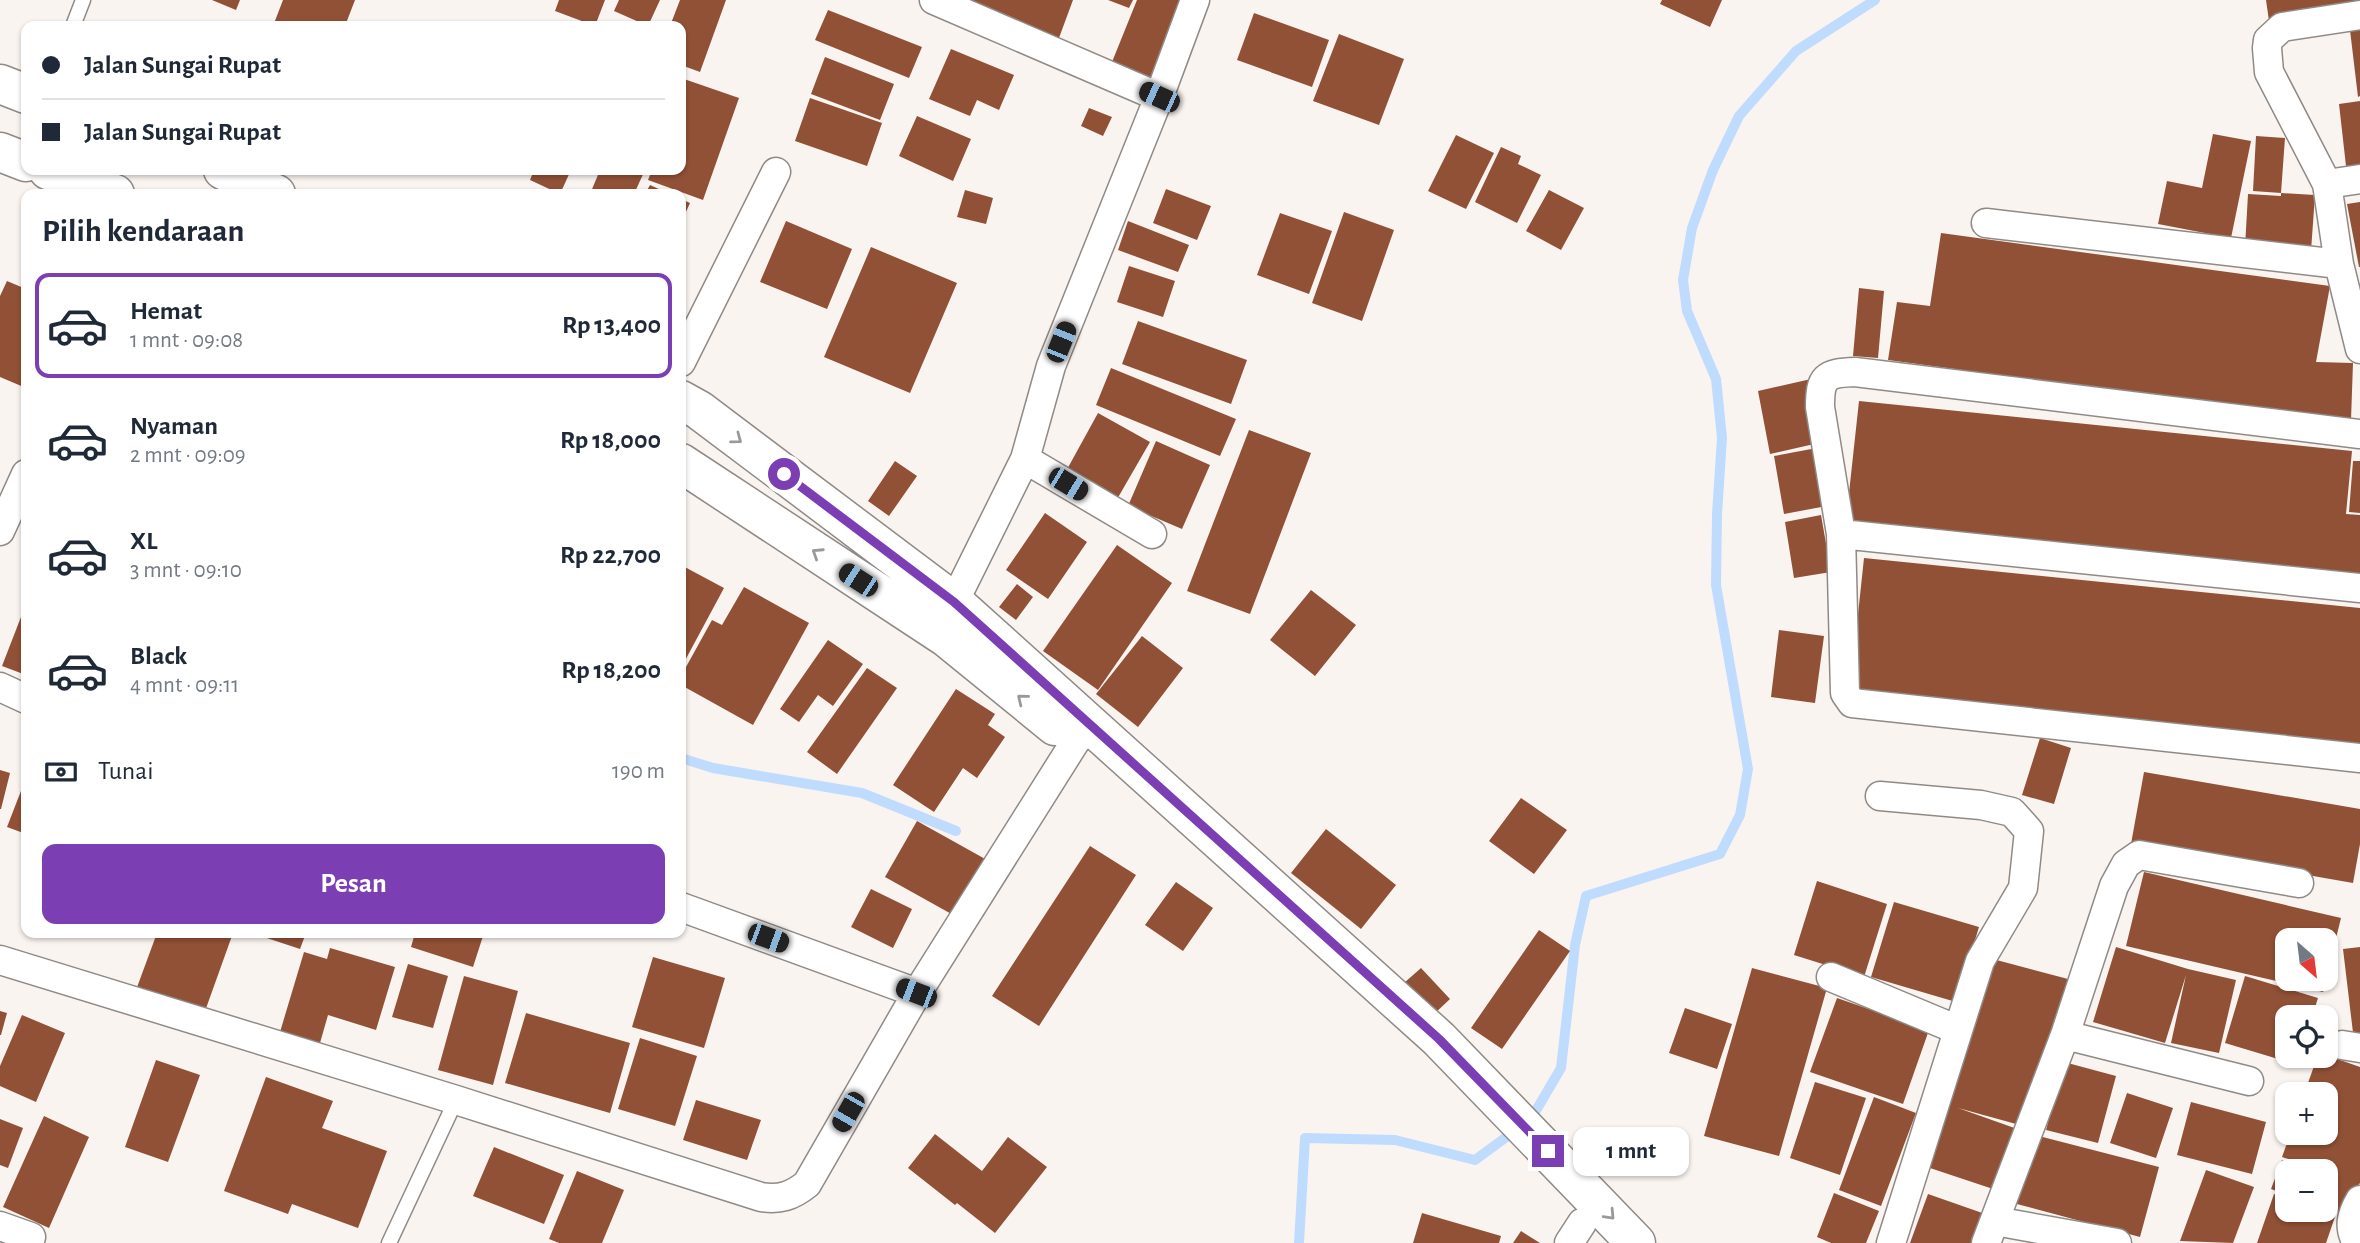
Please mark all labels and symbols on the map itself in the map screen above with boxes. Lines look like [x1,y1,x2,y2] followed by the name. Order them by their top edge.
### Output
[1136,79,1183,115] car
[1044,319,1079,365] car
[729,430,742,443] one-way arrow
[768,458,800,490] route start
[1045,464,1092,504] car
[812,548,825,561] one-way arrow
[835,560,882,600] car
[1018,695,1031,707] one-way arrow
[745,921,792,955] car
[2275,928,2338,990] north arrow
[893,976,940,1010] car
[829,1089,868,1135] car
[1572,1126,1688,1176] callout: 1 mnt
[1532,1135,1564,1167] route end
[1602,1207,1614,1220] one-way arrow

